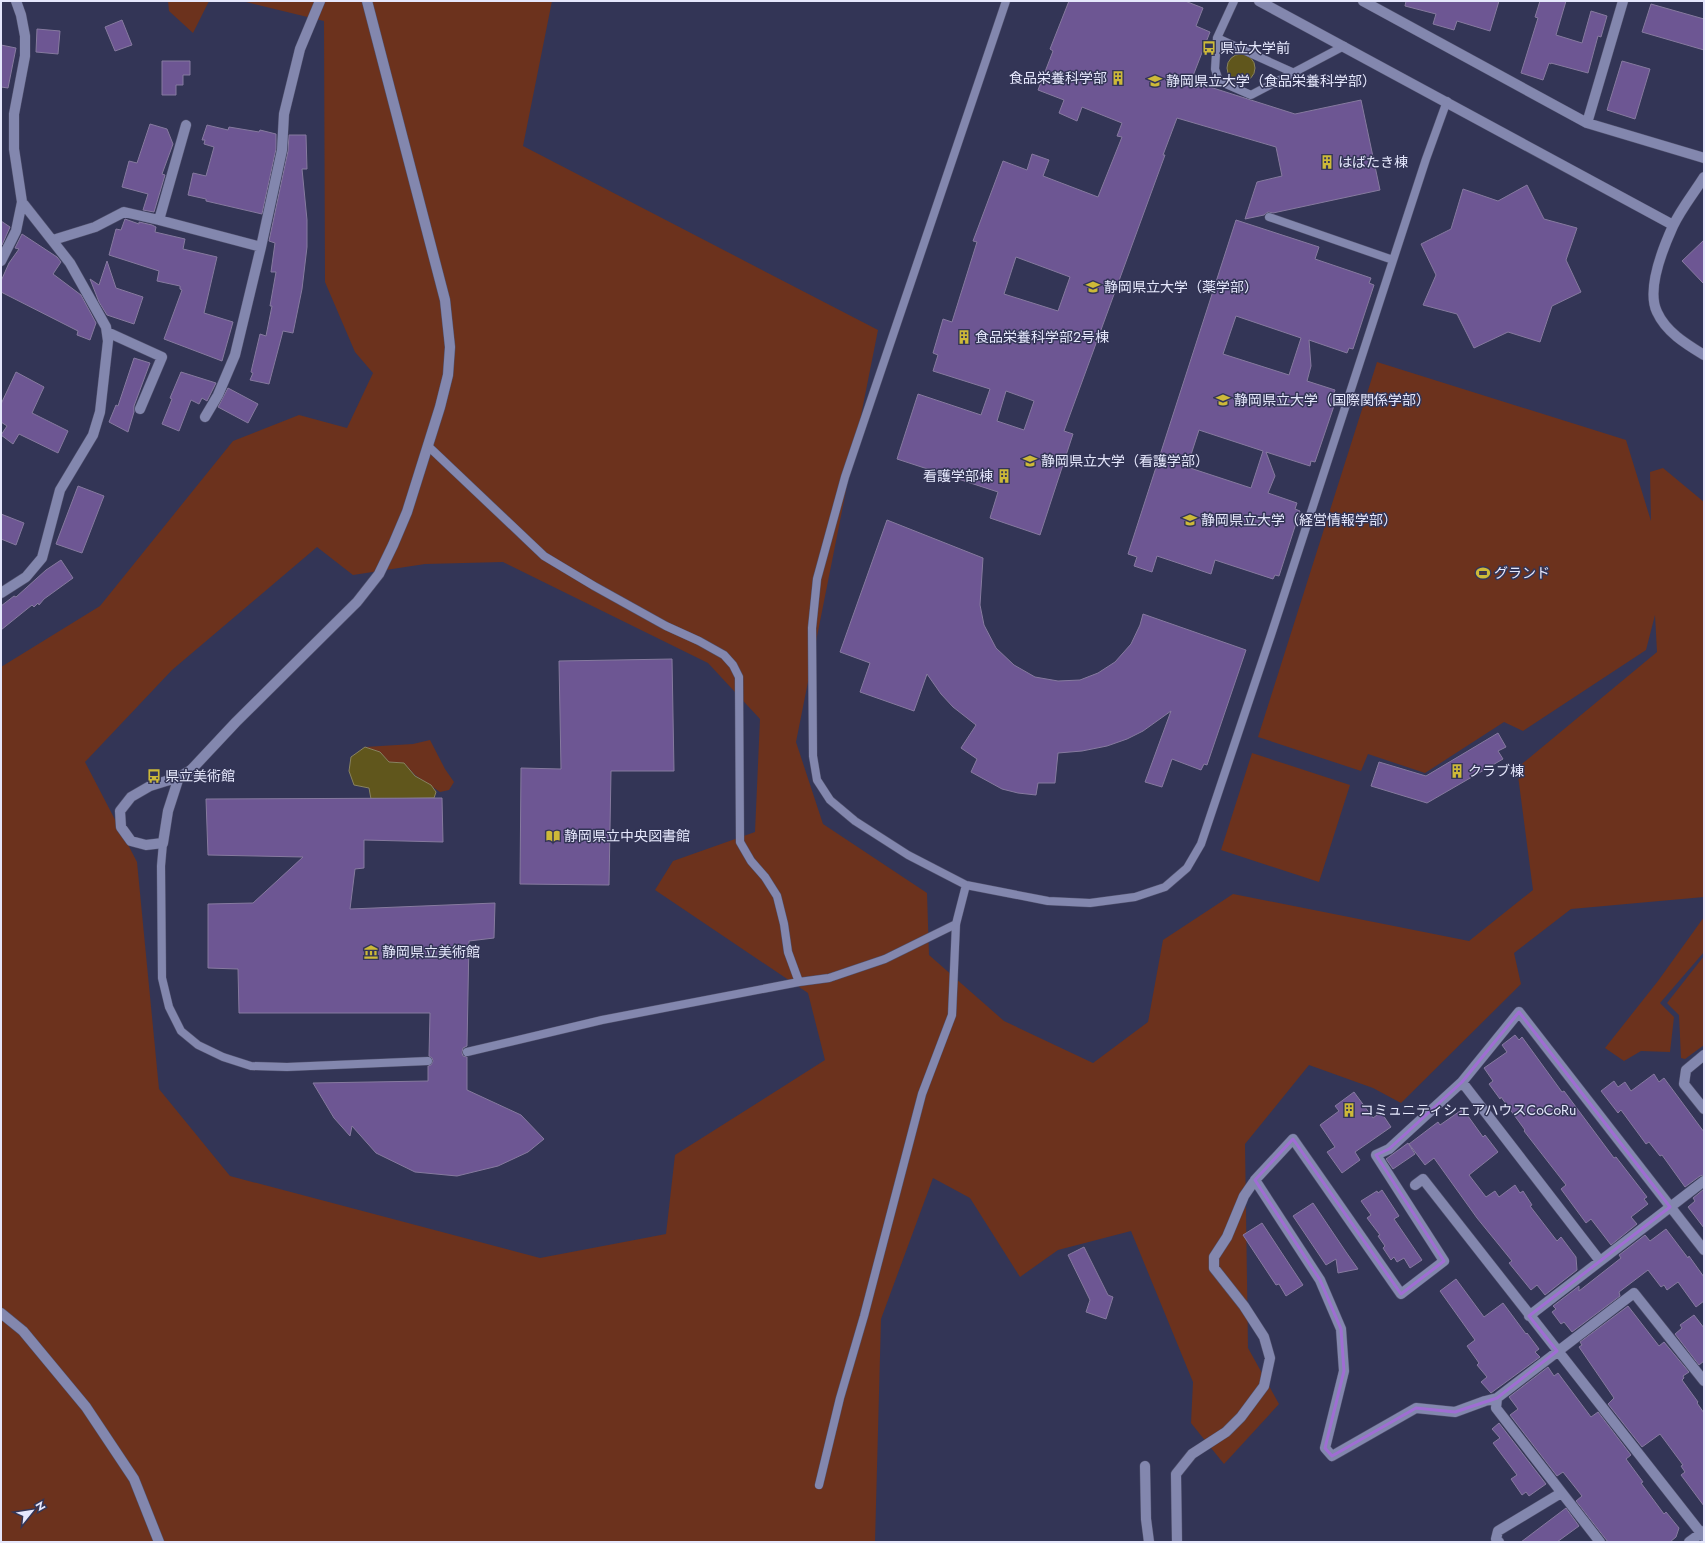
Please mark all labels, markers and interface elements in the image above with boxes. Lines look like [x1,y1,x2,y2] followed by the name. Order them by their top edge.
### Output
[1220,38,1290,58] place label: 県立大学前
[1201,40,1217,56] bus stop icon: 県立大学前
[1009,68,1107,88] place label: 食品栄養科学部
[1110,70,1126,86] building icon: 食品栄養科学部
[1166,71,1376,91] place label: 静岡県立大学（食品栄養科学部）
[1147,73,1163,89] school or university icon: 静岡県立大学（食品栄養科学部）
[1338,152,1408,172] place label: はばたき棟
[1319,154,1335,170] building icon: はばたき棟
[1104,277,1258,297] place label: 静岡県立大学（薬学部）
[1085,279,1101,295] school or university icon: 静岡県立大学（薬学部）
[975,327,1109,347] place label: 食品栄養科学部２号棟
[956,329,972,345] building icon: 食品栄養科学部２号棟
[1234,390,1430,410] place label: 静岡県立大学（国際関係学部）
[1215,392,1231,408] school or university icon: 静岡県立大学（国際関係学部）
[1041,451,1209,471] place label: 静岡県立大学（看護学部）
[1022,453,1038,469] school or university icon: 静岡県立大学（看護学部）
[923,466,993,486] place label: 看護学部棟
[996,468,1012,484] building icon: 看護学部棟
[1201,510,1397,530] place label: 静岡県立大学（経営情報学部）
[1182,512,1198,528] school or university icon: 静岡県立大学（経営情報学部）
[1494,563,1550,583] place label: グランド
[1475,565,1491,581] sports icon: グランド
[1468,761,1524,781] place label: クラブ棟
[1449,763,1465,779] building icon: クラブ棟
[165,766,235,786] place label: 県立美術館
[146,768,162,784] bus stop icon: 県立美術館
[564,826,690,846] place label: 静岡県立中央図書館
[545,828,561,844] library icon: 静岡県立中央図書館
[382,942,480,962] place label: 静岡県立美術館
[363,944,379,960] museum icon: 静岡県立美術館
[1360,1100,1576,1120] place label: コミュニティシェアハウスCoCoRu
[1341,1102,1357,1118] building icon: コミュニティシェアハウスCoCoRu
[12,1491,52,1531] north arrow
[32,1498,50,1514] text: N

